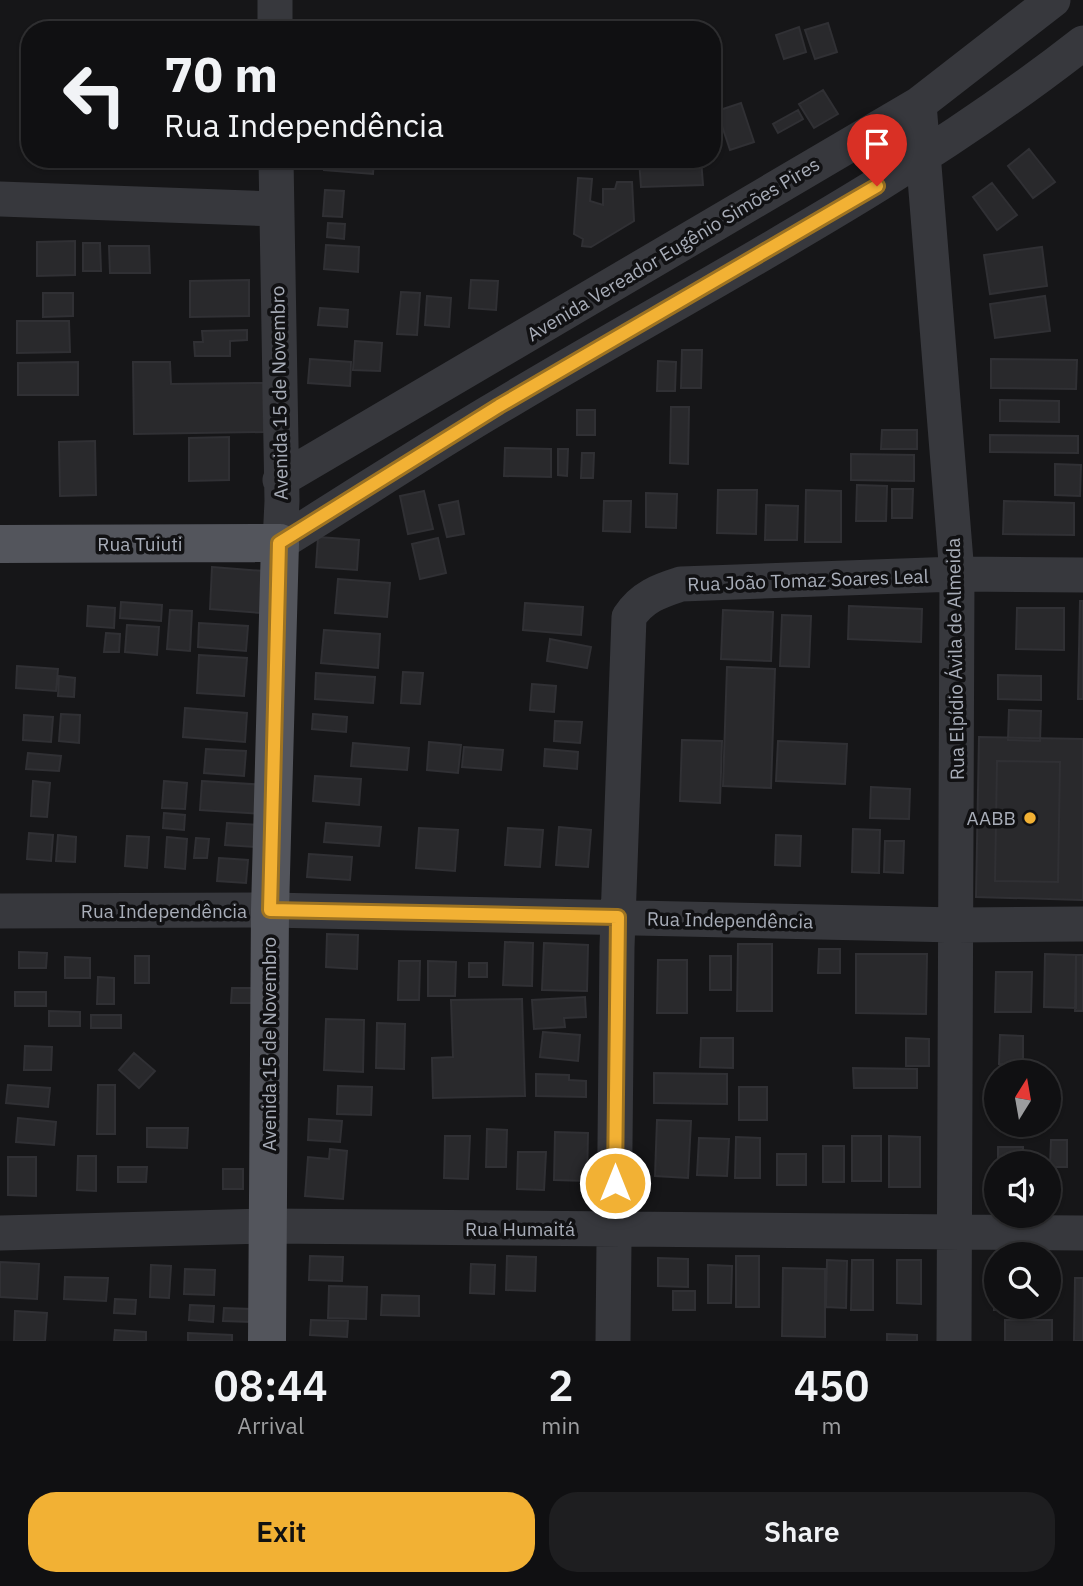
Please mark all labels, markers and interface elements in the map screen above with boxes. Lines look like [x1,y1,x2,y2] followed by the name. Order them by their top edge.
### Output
[164,42,278,105] text: 70 m
[49,49,140,140] icon: left
[164,104,444,146] text: Rua Independência
[847,114,907,186] pin
[858,125,896,163] icon: arrive
[522,152,824,346] street label: Avenida Vereador Eugênio Simões Pires
[265,286,293,500] street label: Avenida 15 de Novembro
[97,532,183,556] street label: Rua Tuiuti
[941,538,969,780] street label: Rua Elpídio Ávila de Almeida
[687,564,929,596] street label: Rua João Tomaz Soares Leal
[967,806,1016,830] place label: AABB
[1022,810,1038,826] marker: AABB
[81,899,247,923] street label: Rua Independência
[647,907,813,933] street label: Rua Independência
[257,937,281,1151] street label: Avenida 15 de Novembro
[984,1060,1060,1138] north arrow
[984,1060,1061,1319] map controls
[578,1146,652,1220] position arrow
[984,1151,1061,1228] button: sound
[465,1217,575,1241] street label: Rua Humaitá
[984,1242,1061,1319] button: search
[214,1358,328,1413] text: 08:44
[548,1358,573,1413] text: 2
[794,1358,869,1413] text: 450
[237,1410,304,1440] text: Arrival
[541,1410,580,1440] text: min
[822,1410,842,1440] text: m
[28,1492,535,1572] button: Exit
[549,1492,1055,1572] button: Share

